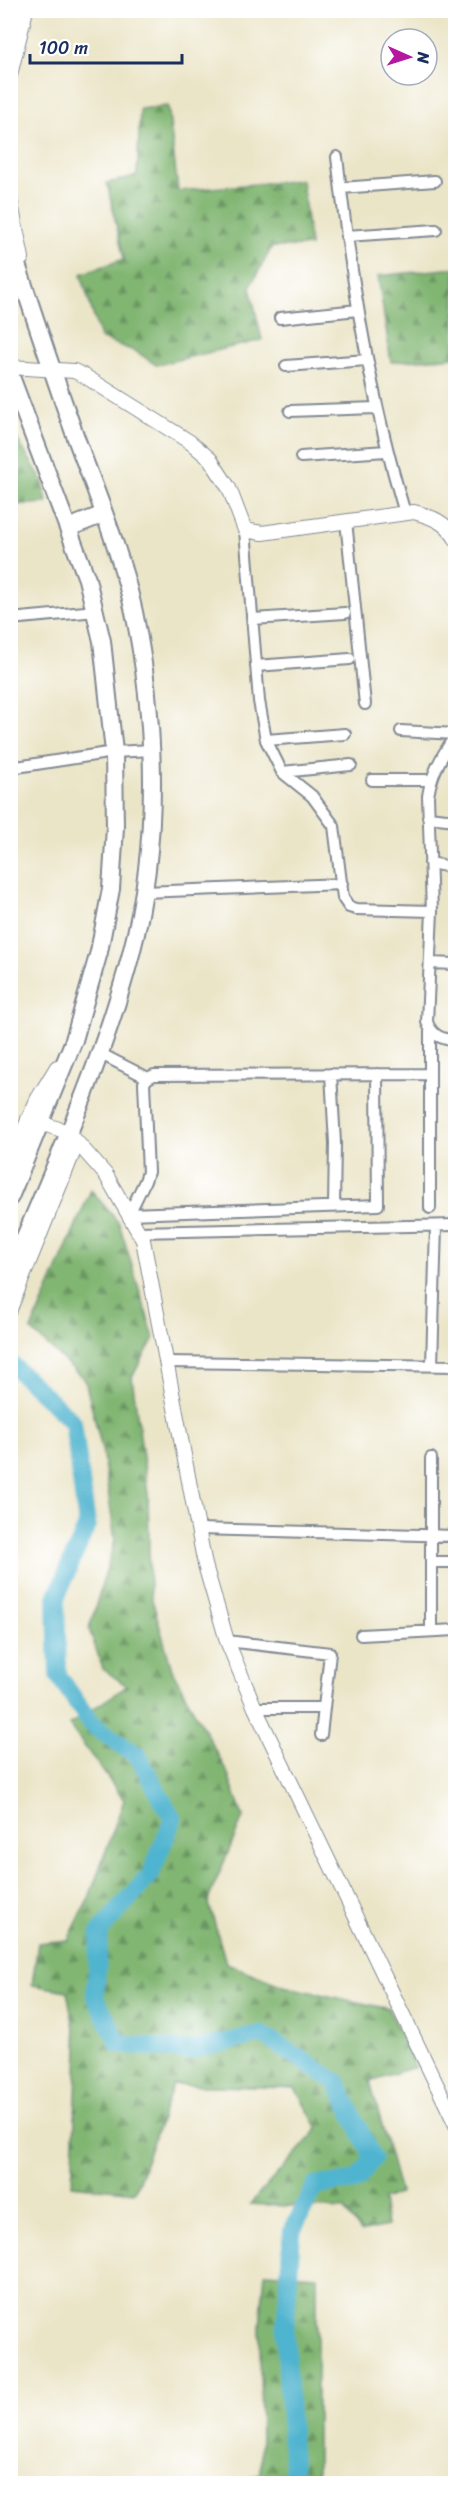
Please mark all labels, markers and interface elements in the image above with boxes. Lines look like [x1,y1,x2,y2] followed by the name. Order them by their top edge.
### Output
[30,27,182,65] scale bar
[379,27,439,87] north arrow
[39,32,88,64] text: 100 m
[409,50,438,65] text: N

